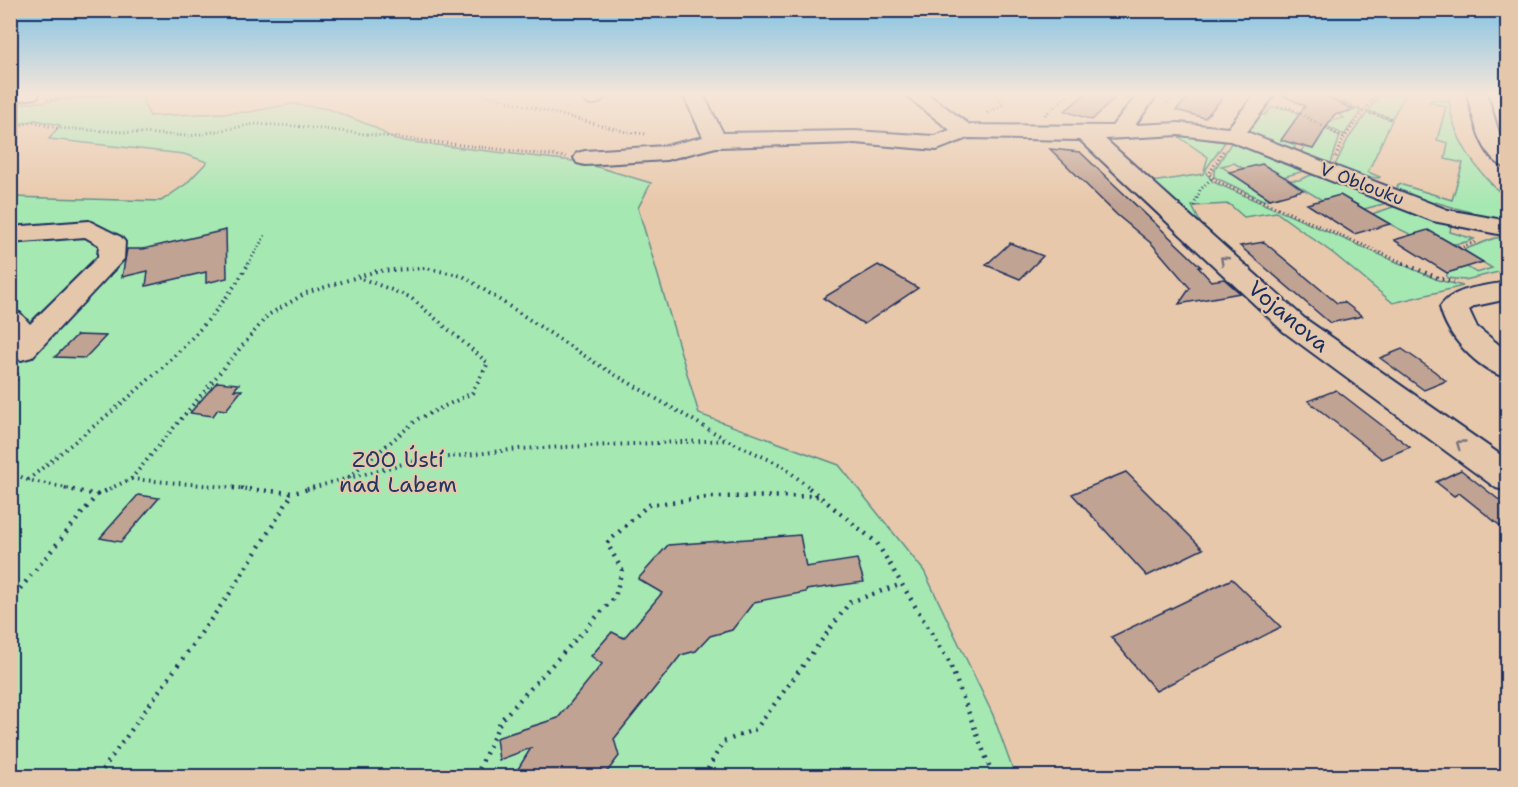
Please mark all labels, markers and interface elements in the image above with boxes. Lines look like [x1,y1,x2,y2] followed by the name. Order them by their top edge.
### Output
[1316,157,1408,211] street label: V Oblouku
[1220,256,1230,267] one-way arrow
[1242,274,1335,359] street label: Vojanova
[1455,440,1466,451] one-way arrow
[339,445,457,499] park label: ZOO Ústí nad Labem

